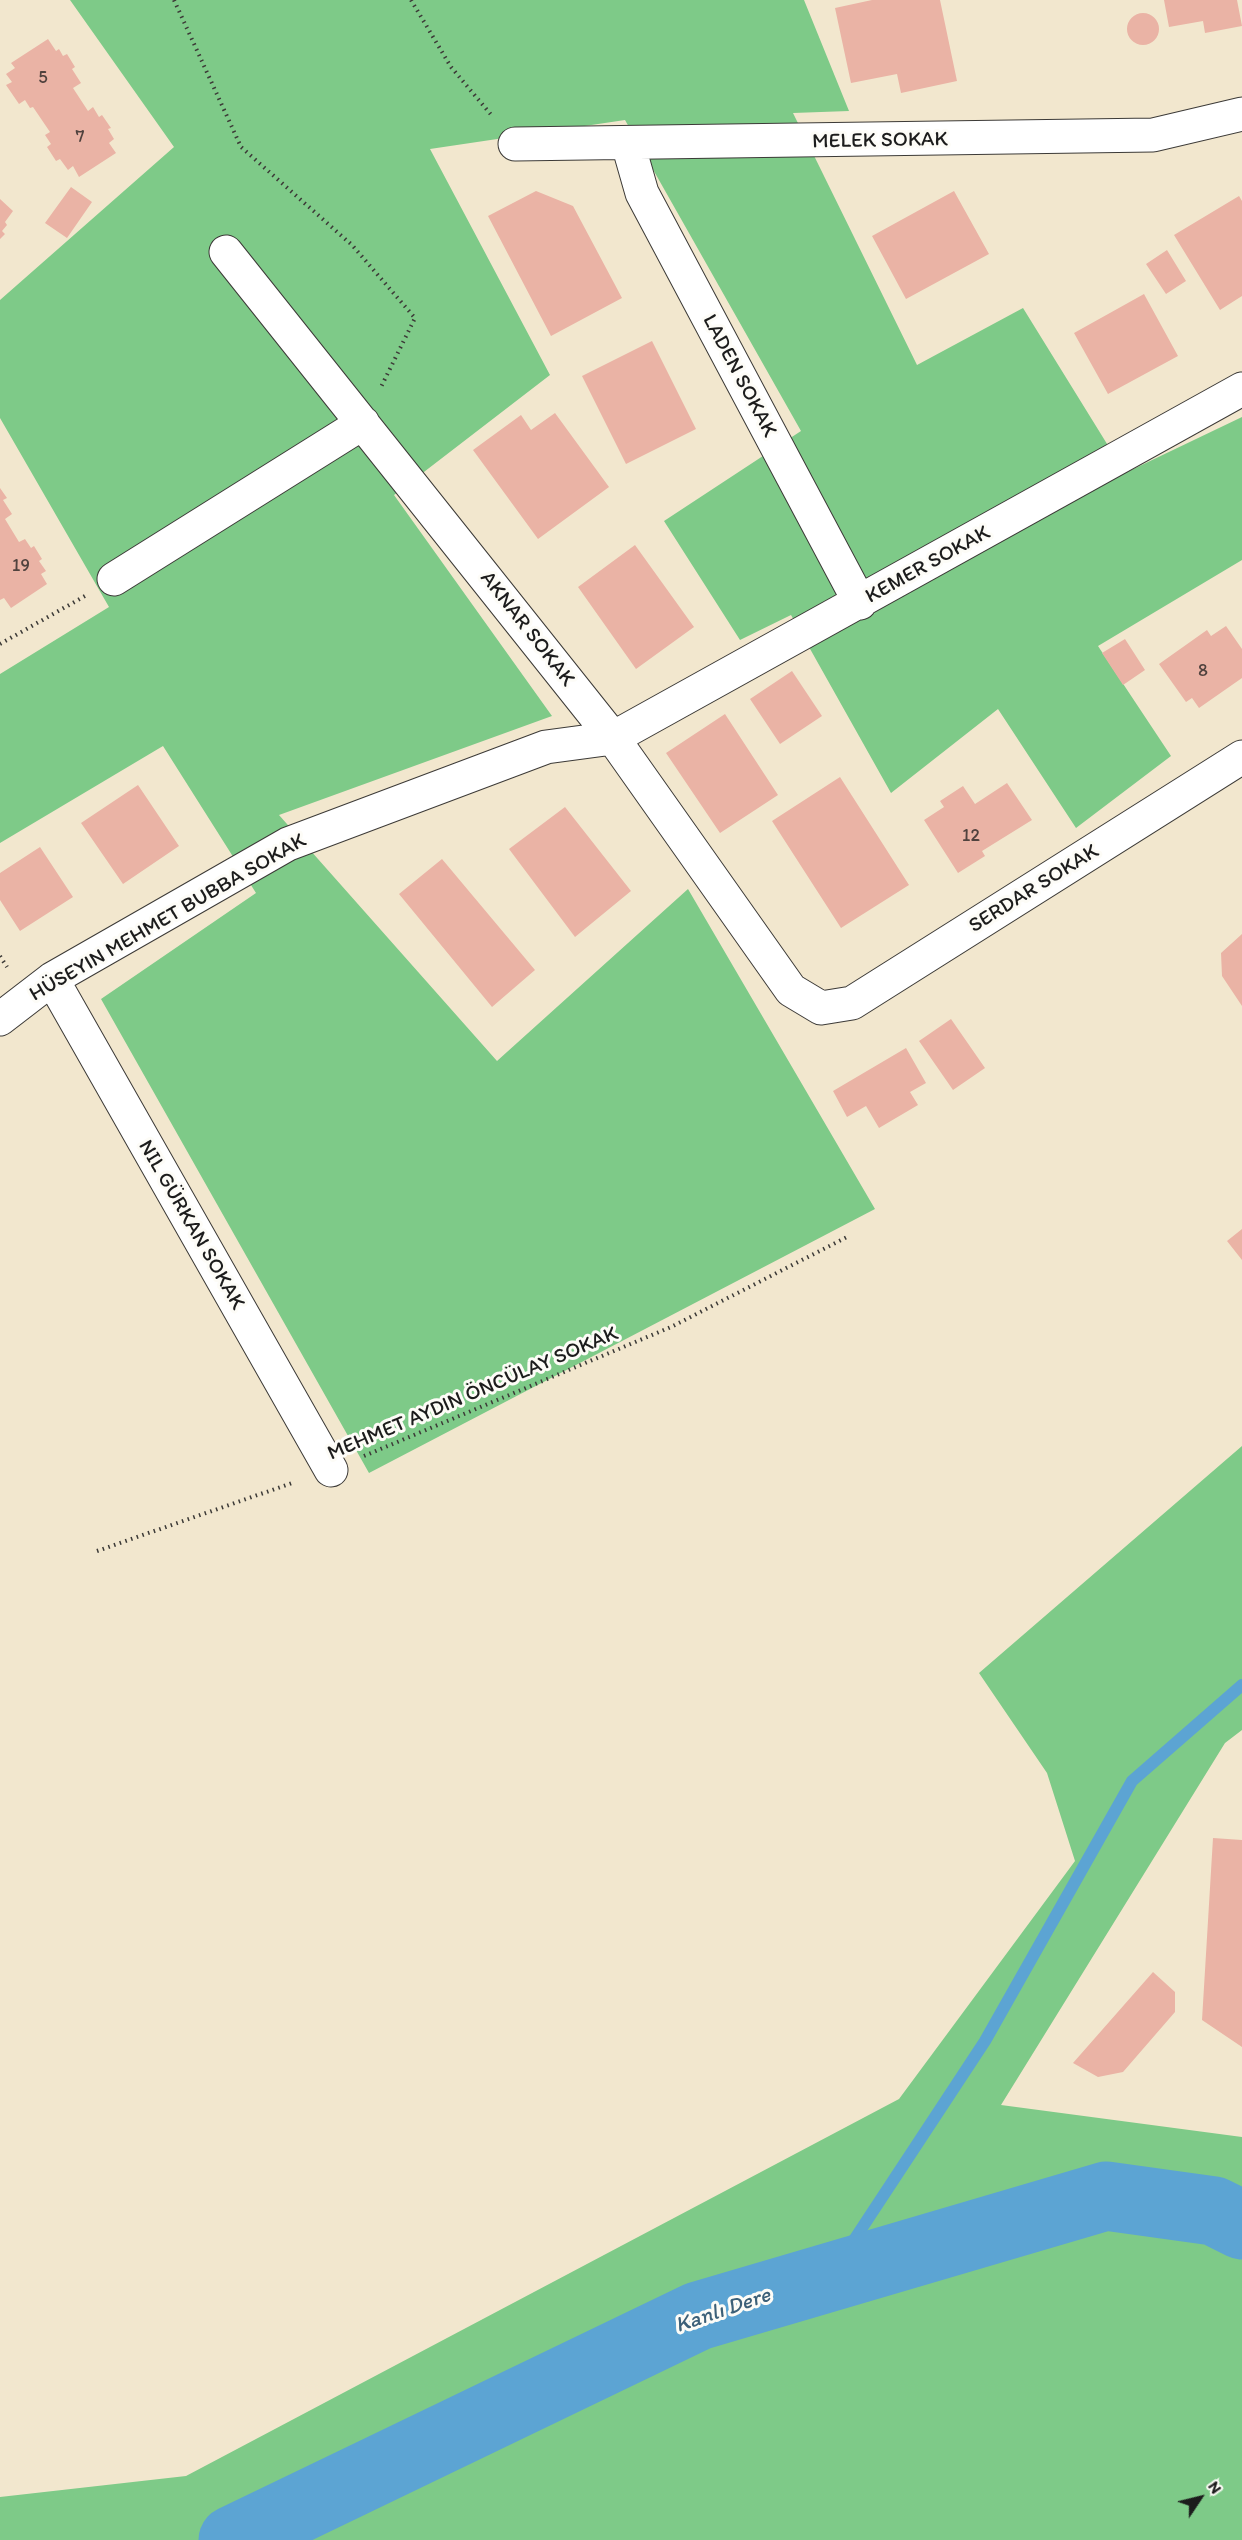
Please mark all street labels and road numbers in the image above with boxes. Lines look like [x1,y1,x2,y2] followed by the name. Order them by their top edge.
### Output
[812,127,948,155] street label: MELEK SOKAK
[696,310,782,442] street label: LADEN SOKAK
[861,520,995,610] street label: KEMER SOKAK
[474,566,580,692] street label: AKNAR SOKAK
[25,828,311,1008] street label: HÜSEYIN MEHMET BUBBA SOKAK
[964,839,1104,939] street label: SERDAR SOKAK
[132,1136,250,1314] street label: NIL GÜRKAN SOKAK
[324,1321,622,1467] street label: MEHMET AYDIN ÖNCÜLAY SOKAK

